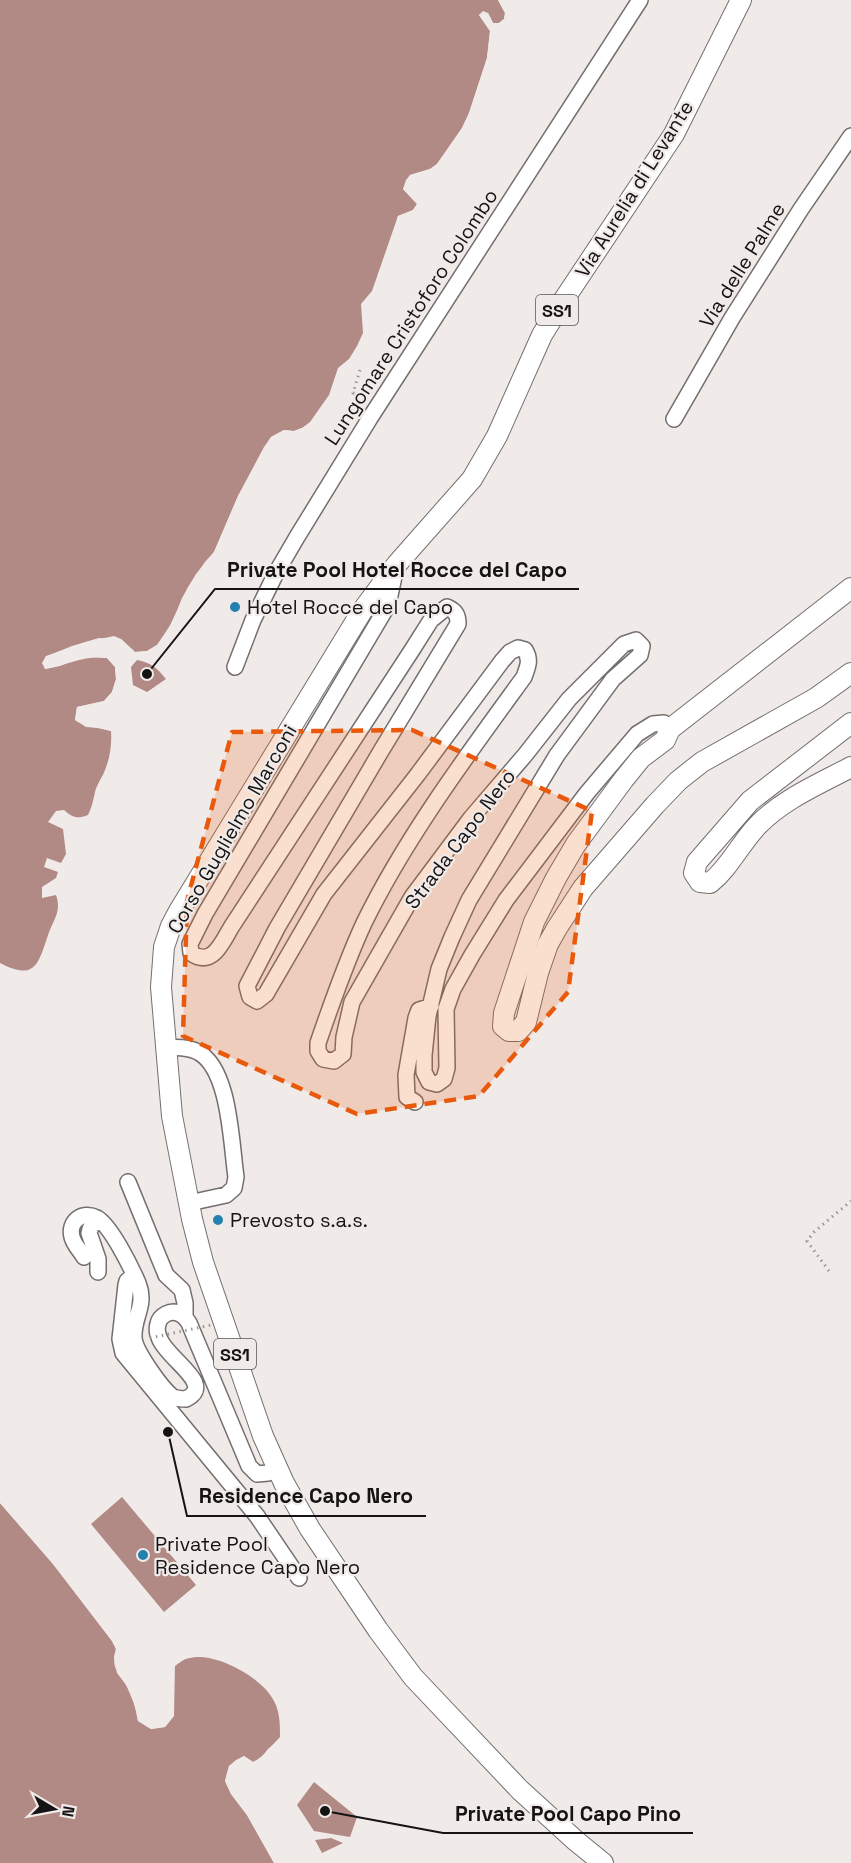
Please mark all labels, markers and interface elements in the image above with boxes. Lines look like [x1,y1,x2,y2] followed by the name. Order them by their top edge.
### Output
[569,96,699,282] street label: Via Aurelia di Levante
[318,184,504,450] street label: Lungomare Cristoforo Colombo
[693,198,791,332] street label: Via delle Palme
[536,295,578,325] road number: SS1
[215,550,579,589] callout: Private Pool Hotel Rocce del Capo
[227,556,567,583] text: Private Pool Hotel Rocce del Capo
[247,594,453,620] place label: Hotel Rocce del Capo
[228,600,242,614] marker: Hotel Rocce del Capo
[161,720,303,938] street label: Corso Guglielmo Marconi
[399,764,521,914] street label: Strada Capo Nero
[230,1207,368,1233] place label: Prevosto s.a.s.
[211,1213,225,1227] marker: Prevosto s.a.s.
[214,1339,256,1369] road number: SS1
[187,1477,426,1516] callout: Residence Capo Nero
[199,1482,413,1509] text: Residence Capo Nero
[155,1531,360,1580] place label: Private Pool Residence Capo Nero
[136,1548,150,1562] marker: Private Pool Residence Capo Nero
[24,1779,84,1839] north arrow
[443,1794,693,1833] callout: Private Pool Capo Pino
[455,1800,681,1827] text: Private Pool Capo Pino
[57,1804,80,1819] text: N

